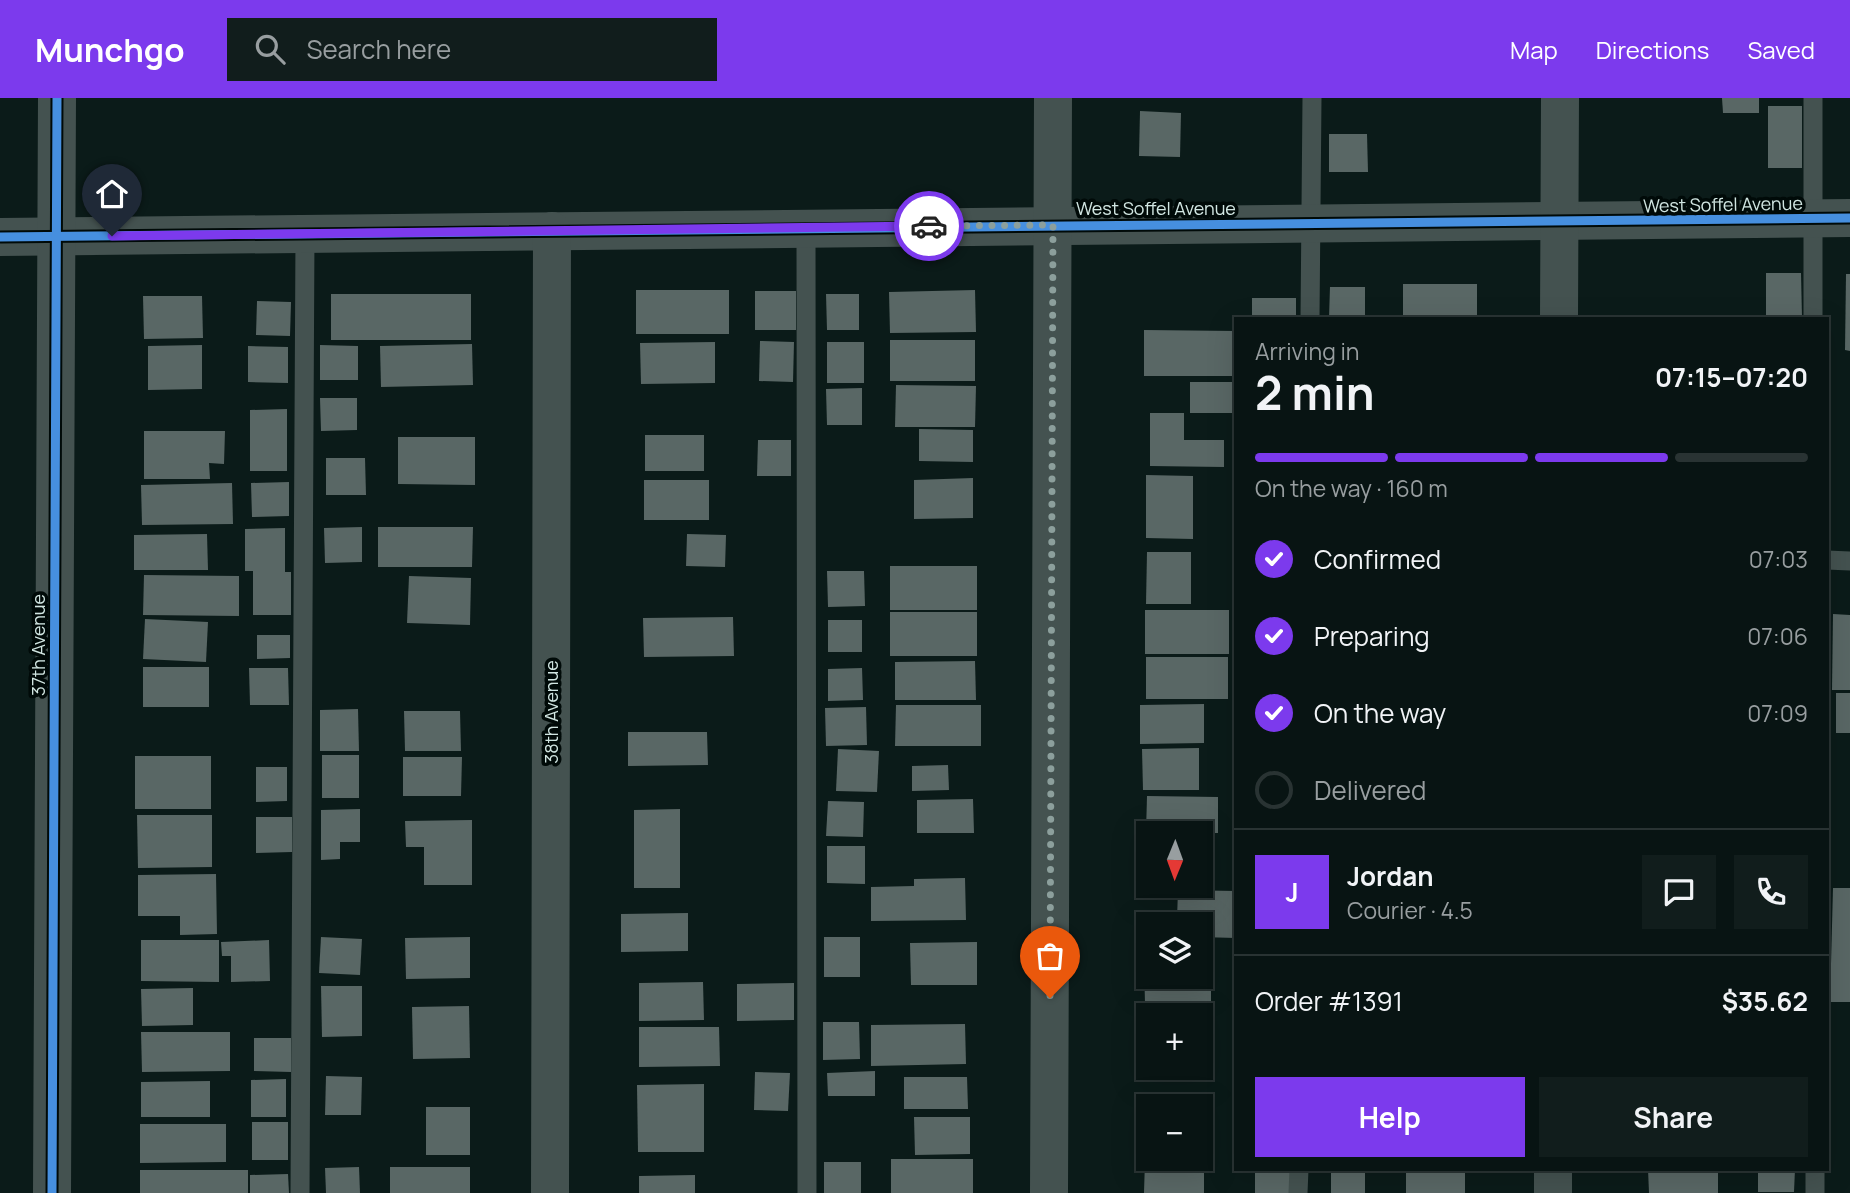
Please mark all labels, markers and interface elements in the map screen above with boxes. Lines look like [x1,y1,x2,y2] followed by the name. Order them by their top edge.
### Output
[227,18,717,81] search box
[35,27,185,72] text: Munchgo
[251,30,289,68] icon: search
[307,31,451,67] text: Search here
[1510,33,1558,66] text: Map
[1596,33,1709,66] text: Directions
[1747,33,1815,66] text: Saved
[82,164,142,236] pin
[93,175,131,213] icon: home
[894,191,964,261] courier
[1643,191,1803,217] street label: West Soffel Avenue
[1076,196,1236,220] street label: West Soffel Avenue
[910,207,948,245] icon: car
[1255,335,1360,367] text: Arriving in
[1655,359,1808,395] text: 07:15–07:20
[1255,361,1375,424] text: 2 min
[1255,472,1448,504] text: On the way · 160 m
[1255,540,1293,578] icon: check
[1314,541,1441,577] text: Confirmed
[1749,543,1808,575] text: 07:03
[26,594,50,696] street label: 37th Avenue
[1255,617,1293,655] icon: check
[1314,618,1430,654] text: Preparing
[1747,620,1808,652] text: 07:06
[539,660,563,764] street label: 38th Avenue
[1255,694,1293,732] icon: check
[1314,695,1446,731] text: On the way
[1747,697,1808,729] text: 07:09
[1314,772,1426,808] text: Delivered
[1136,821,1213,898] north arrow
[1136,821,1213,1171] map controls
[1642,855,1716,929] button: chat
[1734,855,1808,929] button: phone
[1347,858,1433,894] text: Jordan
[1285,874,1299,910] text: J
[1347,894,1473,926] text: Courier · 4.5
[1136,912,1213,989] button: layers
[1020,926,1080,998] pin
[1031,937,1069,975] icon: bag
[1255,983,1403,1019] text: Order #1391
[1722,983,1808,1019] text: $35.62
[1136,1003,1213,1080] button: +
[1255,1077,1525,1157] button: Help
[1539,1077,1808,1157] button: Share
[1136,1094,1213,1171] button: −

